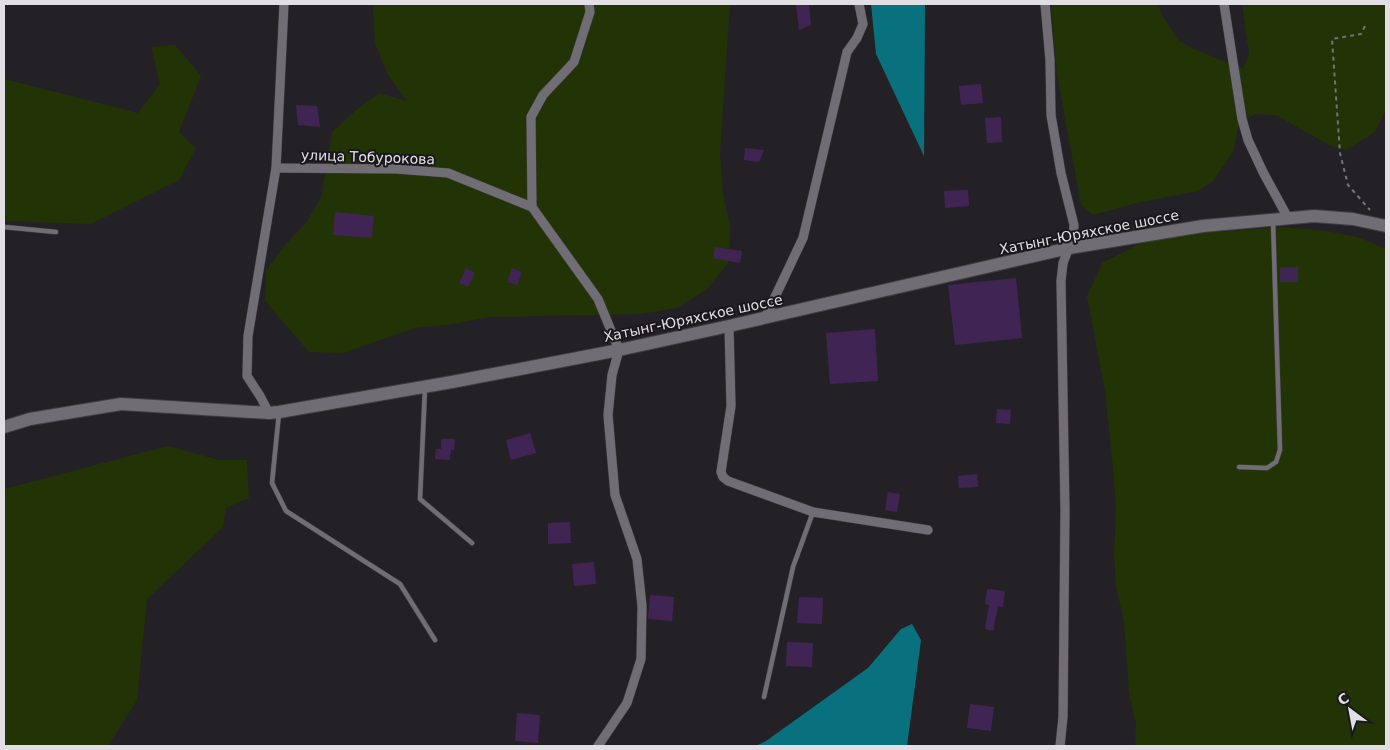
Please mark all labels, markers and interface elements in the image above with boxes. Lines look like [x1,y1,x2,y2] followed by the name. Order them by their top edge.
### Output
[301,147,435,167] street label: улица Тобурокова
[998,207,1180,257] street label: Хатынг-Юряхское шоссе
[602,291,784,345] street label: Хатынг-Юряхское шоссе
[1325,685,1375,735] north arrow
[1335,689,1352,708] text: С

